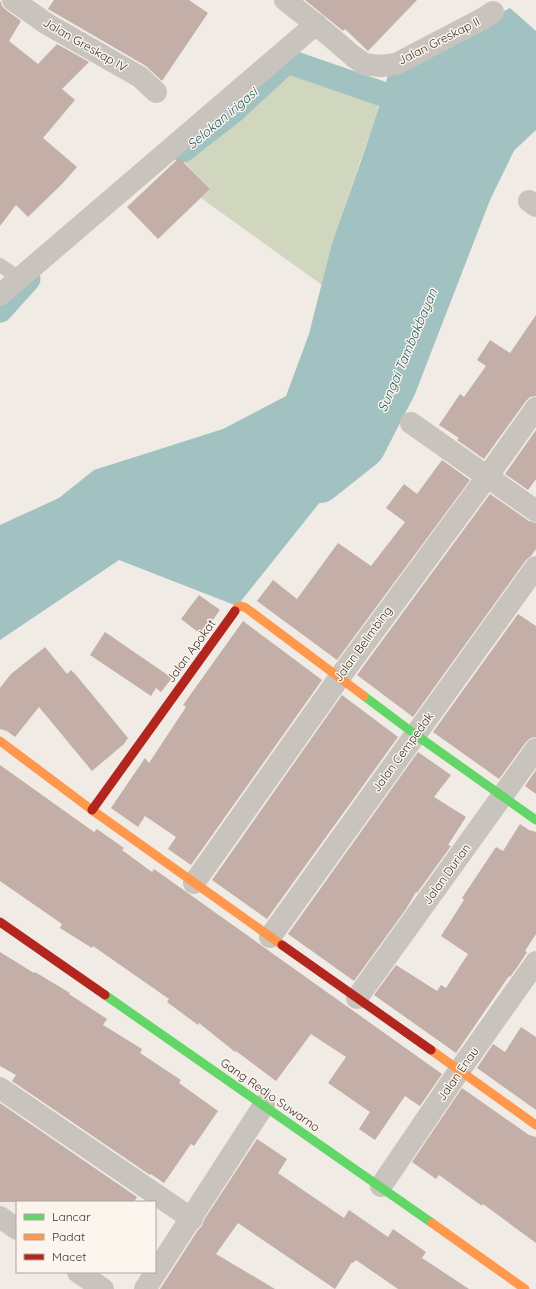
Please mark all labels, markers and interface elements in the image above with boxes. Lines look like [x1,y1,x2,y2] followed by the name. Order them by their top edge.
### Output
[41,14,130,75] street label: Jalan Greskap IV
[395,14,482,68] street label: Jalan Greskap II
[184,83,262,152] water label: Selokan irigasi
[374,286,440,414] water label: Sungai Tambakbayan
[330,603,395,684] street label: Jalan Belimbing
[163,616,219,685] street label: Jalan Apokat
[369,709,437,795] street label: Jalan Cempedak
[420,840,474,907] street label: Jalan Durian
[434,1044,482,1103] street label: Jalan Enau
[218,1055,323,1135] street label: Gang Redjo Suwarno
[16,1201,156,1273] legend
[52,1209,91,1224] text: Lancar
[52,1229,85,1244] text: Padat
[52,1249,86,1264] text: Macet

